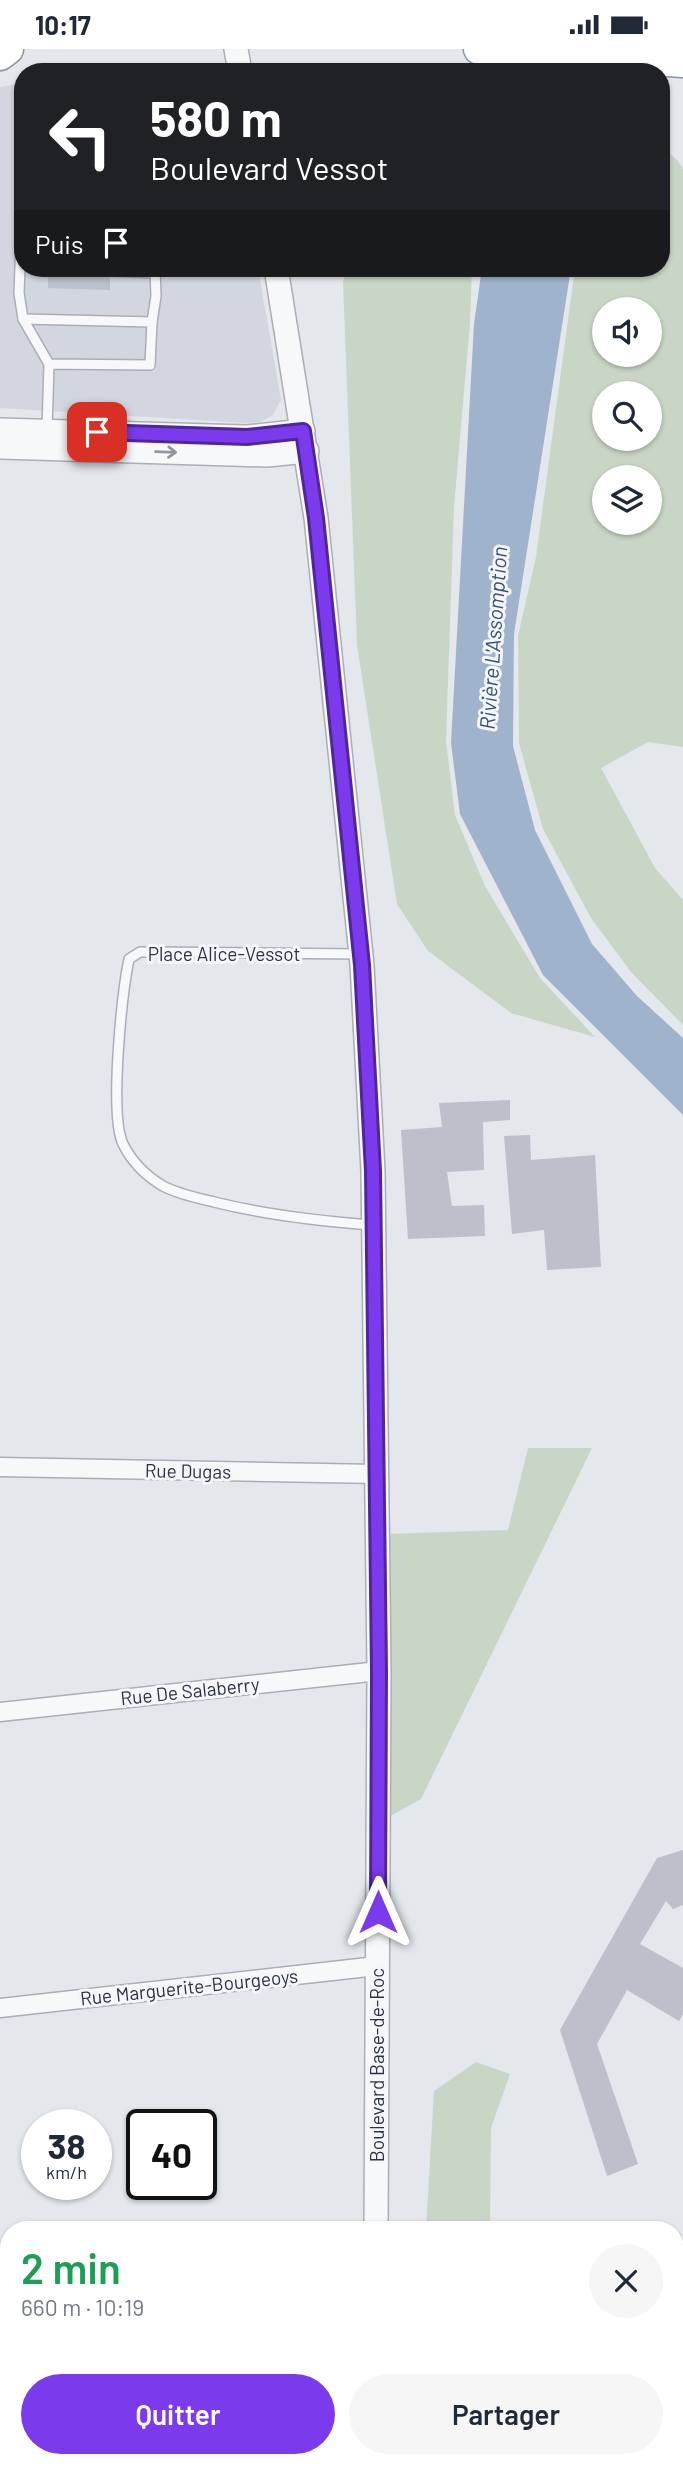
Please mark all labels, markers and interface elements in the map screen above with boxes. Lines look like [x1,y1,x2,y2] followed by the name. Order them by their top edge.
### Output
[35,9,91,40] text: 10:17
[150,88,282,147] text: 580 m
[35,91,126,182] icon: left
[150,148,388,186] text: Boulevard Vessot
[97,224,135,262] icon: arrive
[35,228,83,259] text: Puis
[592,297,662,535] map controls
[592,297,662,367] button: sound
[592,381,662,451] button: search
[67,402,127,462] pin
[78,413,116,451] icon: arrive
[154,445,177,458] one-way arrow
[592,465,662,535] button: layers
[474,546,511,730] water label: Rivière L'Assomption
[148,942,300,965] street label: Place Alice-Vessot
[145,1458,231,1483] street label: Rue Dugas
[119,1672,261,1709] street label: Rue De Salaberry
[341,1875,415,1949] position arrow
[79,1964,299,2009] street label: Rue Marguerite-Bourgeoys
[365,1968,388,2162] street label: Boulevard Base-de-Roc
[126,2109,217,2200] speed limit sign: 40
[48,2124,85,2166] text: 38
[46,2161,87,2183] text: km/h
[21,2242,121,2292] text: 2 min
[589,2244,663,2318] button: close
[21,2293,144,2321] text: 660 m · 10:19
[21,2374,335,2454] button: Quitter
[349,2374,663,2454] button: Partager

